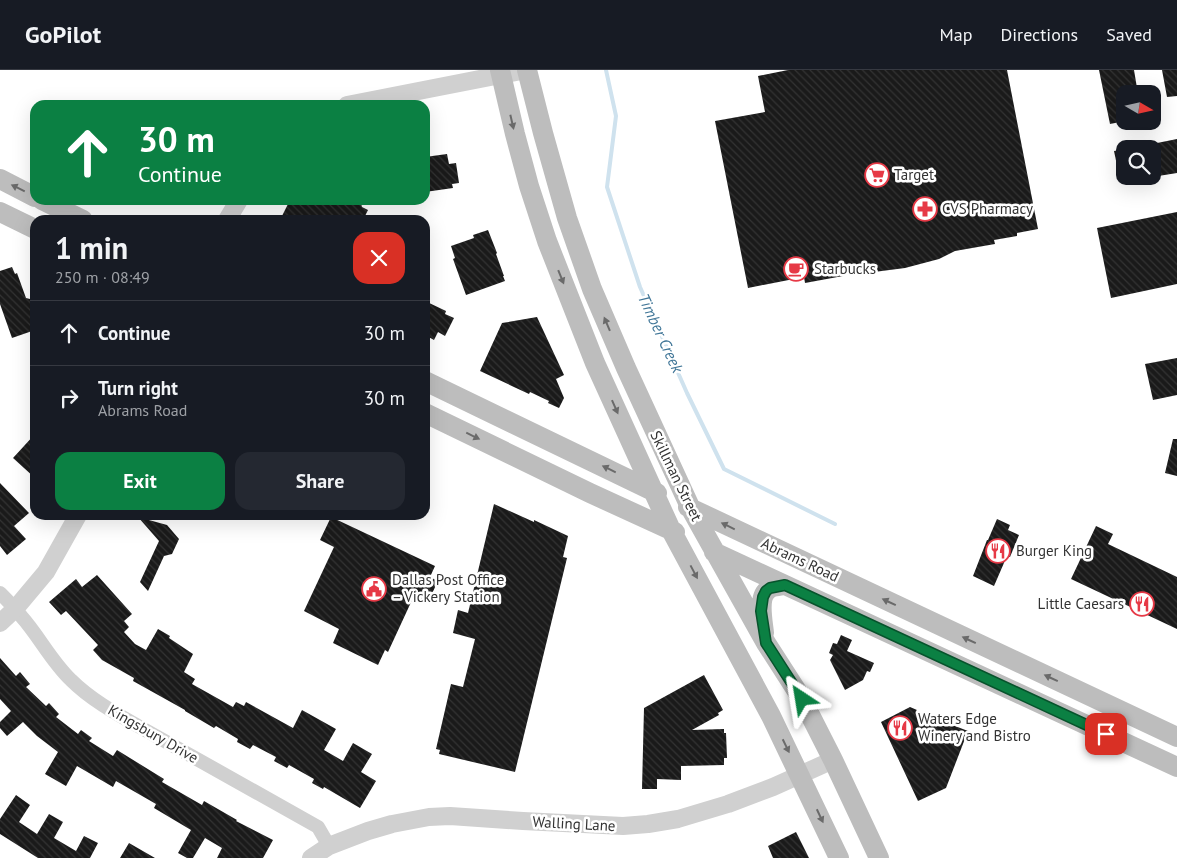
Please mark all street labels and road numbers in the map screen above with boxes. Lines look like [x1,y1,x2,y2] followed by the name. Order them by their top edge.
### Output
[646,428,706,524] street label: Skillman Street
[758,533,842,586] street label: Abrams Road
[105,700,202,767] street label: Kingsbury Drive
[532,812,616,835] street label: Walling Lane

